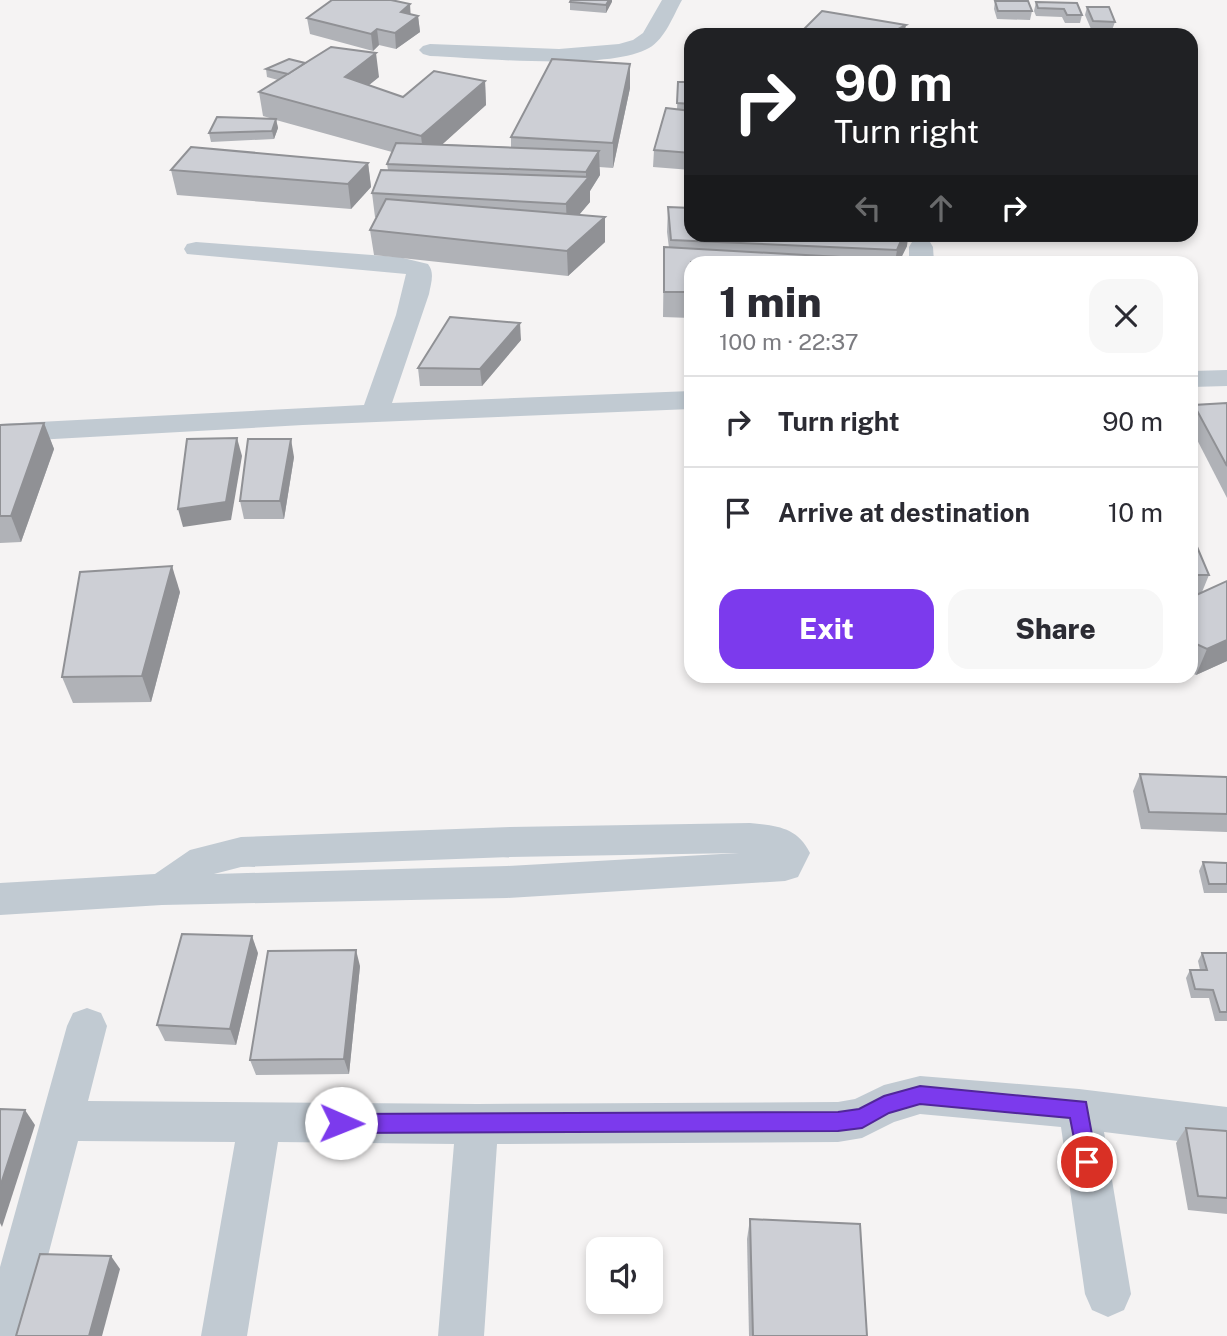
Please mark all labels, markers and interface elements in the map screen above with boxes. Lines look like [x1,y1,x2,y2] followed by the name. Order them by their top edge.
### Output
[834,54,953,112] text: 90 m
[719,56,810,147] icon: right
[834,113,979,150] text: Turn right
[849,189,887,227] icon: left
[922,189,960,227] icon: ahead
[995,189,1033,227] icon: right
[719,277,822,326] text: 1 min
[1089,279,1163,353] button: close
[719,328,859,355] text: 100 m · 22:37
[719,403,757,441] icon: right
[778,406,900,437] text: Turn right
[1102,406,1163,437] text: 90 m
[719,494,757,532] icon: arrive
[778,497,1030,528] text: Arrive at destination
[1108,497,1163,528] text: 10 m
[719,589,934,669] button: Exit
[948,589,1163,669] button: Share
[304,1086,378,1160] position arrow
[1057,1132,1117,1192] pin
[1068,1143,1106,1181] icon: arrive
[586,1237,663,1314] map controls
[586,1237,663,1314] button: sound

